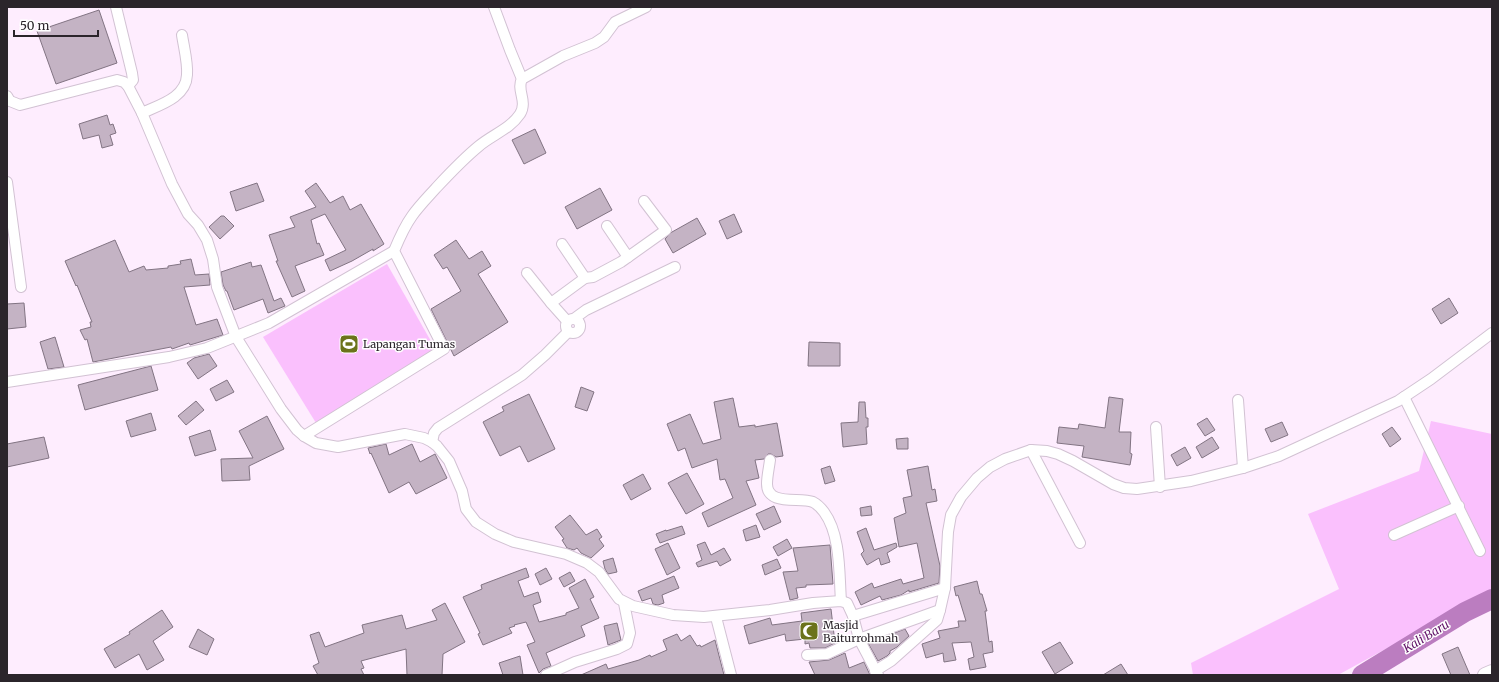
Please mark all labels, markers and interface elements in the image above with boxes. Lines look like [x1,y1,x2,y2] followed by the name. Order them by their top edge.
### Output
[14,12,98,38] scale bar
[20,18,49,33] text: 50 m
[338,333,360,355] sports icon: Lapangan Tumas
[363,337,455,351] place label: Lapangan Tumas
[1399,616,1452,656] water label: Kali Baru
[823,618,899,645] place label: Masjid Baiturrohmah
[798,620,820,642] mosque icon: Masjid Baiturrohmah

